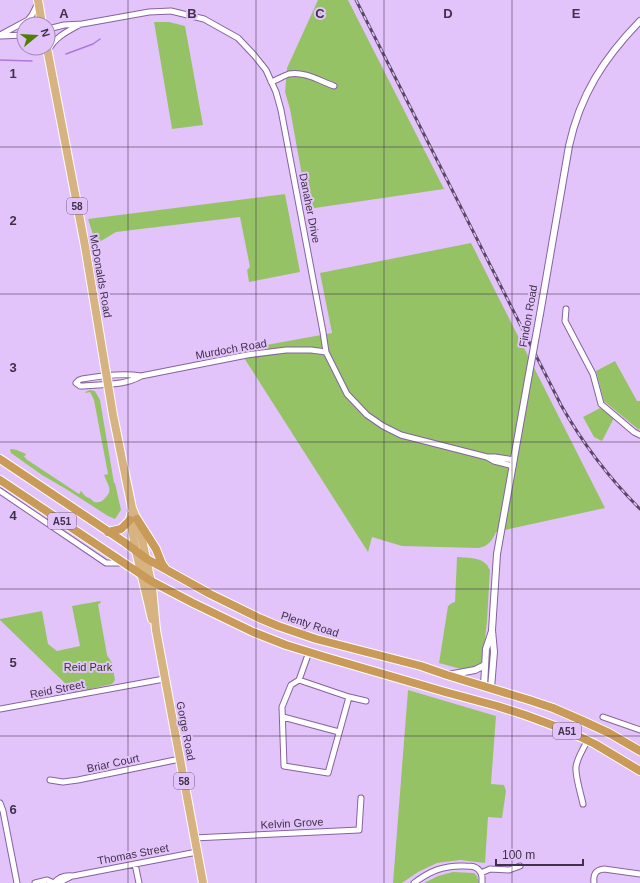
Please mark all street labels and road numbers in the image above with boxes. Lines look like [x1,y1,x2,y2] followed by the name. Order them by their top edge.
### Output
[297,172,323,244] street label: Danaher Drive
[67,198,87,214] road number: 58
[88,233,114,319] street label: McDonalds Road
[517,284,539,348] street label: Findon Road
[194,337,268,361] street label: Murdoch Road
[48,513,76,529] road number: A51
[280,609,340,639] street label: Plenty Road
[29,678,85,700] street label: Reid Street
[174,700,198,762] street label: Gorge Road
[553,723,581,739] road number: A51
[86,752,140,774] street label: Briar Court
[174,773,194,789] road number: 58
[260,815,324,831] street label: Kelvin Grove
[96,841,170,867] street label: Thomas Street

